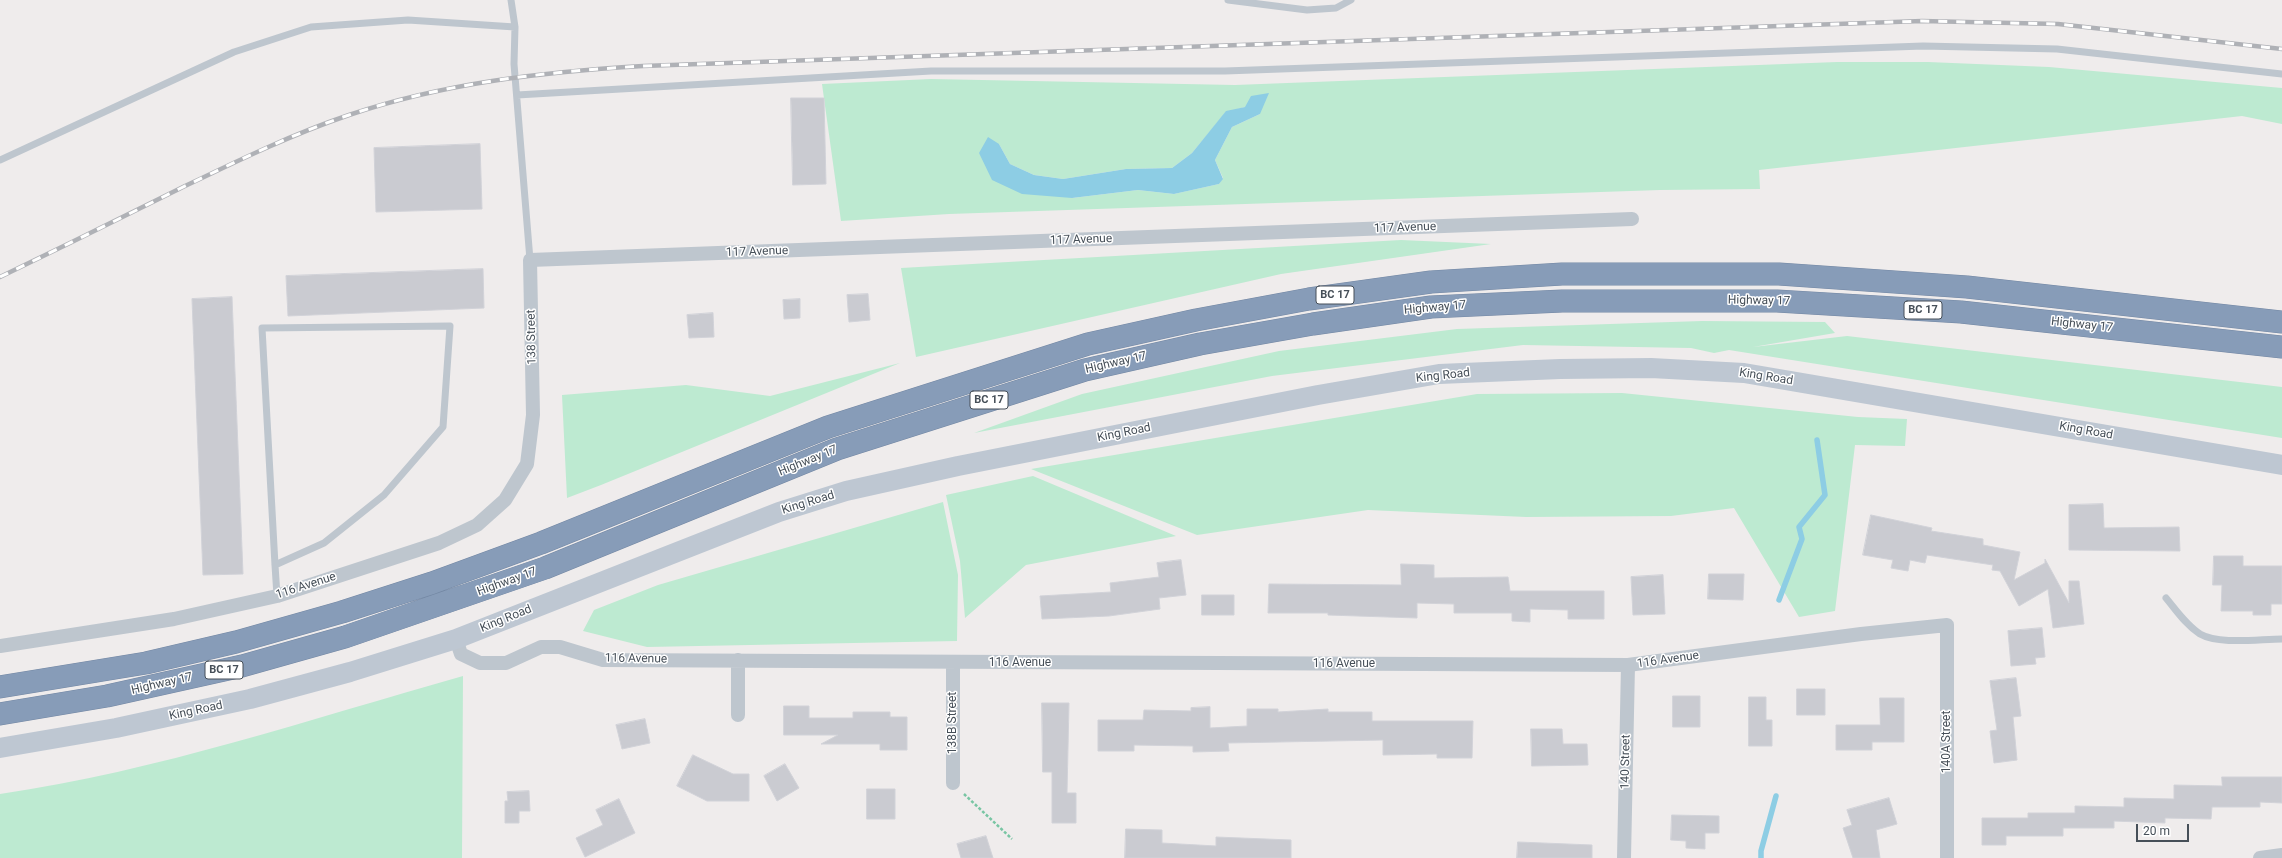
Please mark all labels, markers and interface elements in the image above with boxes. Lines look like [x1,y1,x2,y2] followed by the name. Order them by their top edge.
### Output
[1374,220,1436,236] street label: 117 Avenue
[1050,232,1112,248] street label: 117 Avenue
[726,244,788,260] street label: 117 Avenue
[1316,286,1354,304] road number: BC 17
[1728,293,1790,309] street label: Highway 17
[1403,298,1467,318] street label: Highway 17
[1904,301,1942,319] road number: BC 17
[524,309,540,365] street label: 138 Street
[2050,315,2114,335] street label: Highway 17
[1084,349,1148,377] street label: Highway 17
[1415,366,1471,386] street label: King Road
[1738,366,1794,388] street label: King Road
[970,391,1008,409] road number: BC 17
[2058,419,2114,443] street label: King Road
[1096,421,1152,445] street label: King Road
[776,443,840,479] street label: Highway 17
[780,488,836,518] street label: King Road
[475,565,539,599] street label: Highway 17
[274,570,338,602] street label: 116 Avenue
[478,602,534,636] street label: King Road
[1636,649,1700,671] street label: 116 Avenue
[605,651,667,667] street label: 116 Avenue
[989,656,1051,670] street label: 116 Avenue
[1313,657,1375,671] street label: 116 Avenue
[205,661,243,679] road number: BC 17
[130,670,194,698] street label: Highway 17
[946,692,960,754] street label: 138B Street
[168,698,224,724] street label: King Road
[1940,711,1954,773] street label: 140A Street
[1618,734,1634,790] street label: 140 Street
[2138,816,2191,842] scale bar
[2143,824,2170,838] text: 20 m

